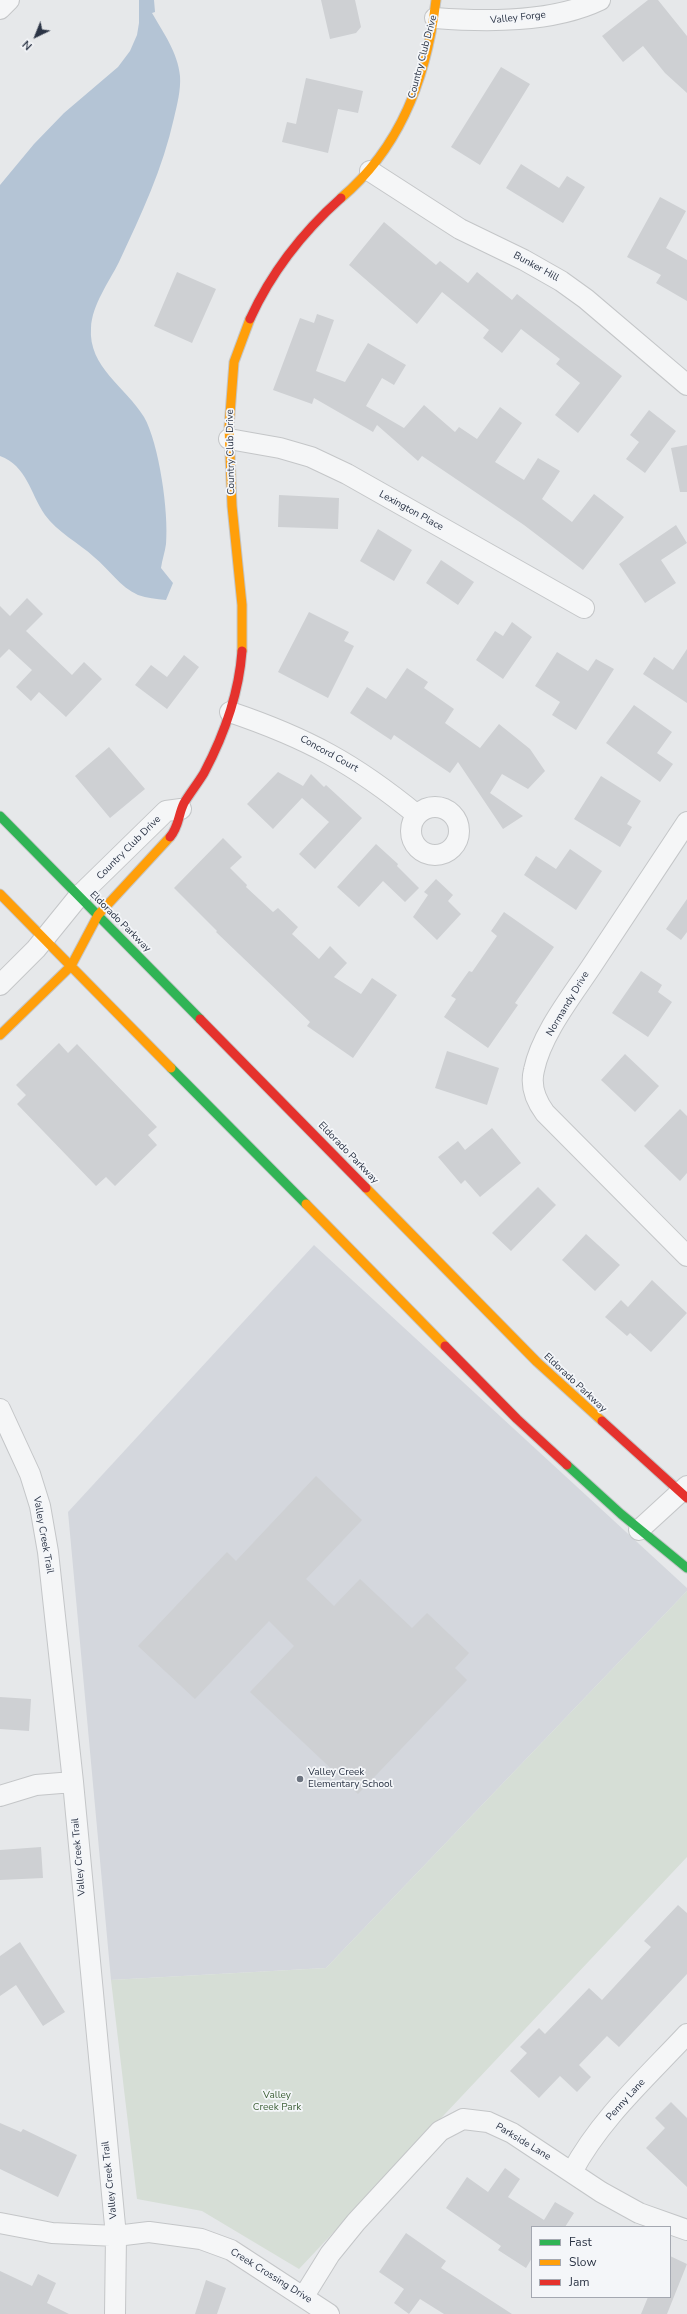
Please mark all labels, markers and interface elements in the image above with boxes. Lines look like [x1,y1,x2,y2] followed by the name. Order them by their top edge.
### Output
[490,9,546,27] street label: Valley Forge
[406,14,440,100] street label: Country Club Drive
[16,16,56,56] north arrow
[19,37,36,53] text: N
[511,250,561,284] street label: Bunker Hill
[224,409,238,495] street label: Country Club Drive
[377,488,445,534] street label: Lexington Place
[298,733,360,775] street label: Concord Court
[94,813,164,883] street label: Country Club Drive
[87,889,153,955] street label: Eldorado Parkway
[544,969,592,1039] street label: Normandy Drive
[315,1120,381,1186] street label: Eldorado Parkway
[541,1351,609,1415] street label: Eldorado Parkway
[30,1495,56,1575] street label: Valley Creek Trail
[308,1767,393,1790] place label: Valley Creek Elementary School
[295,1774,305,1784] marker: Valley Creek Elementary School
[70,1817,88,1897] street label: Valley Creek Trail
[604,2077,648,2123] street label: Penny Lane
[253,2090,301,2114] park label: Valley Creek Park
[493,2121,553,2163] street label: Parkside Lane
[100,2140,120,2220] street label: Valley Creek Trail
[531,2226,671,2298] legend
[569,2234,592,2250] text: Fast
[228,2246,314,2306] street label: Creek Crossing Drive
[569,2254,597,2270] text: Slow
[569,2274,590,2290] text: Jam

